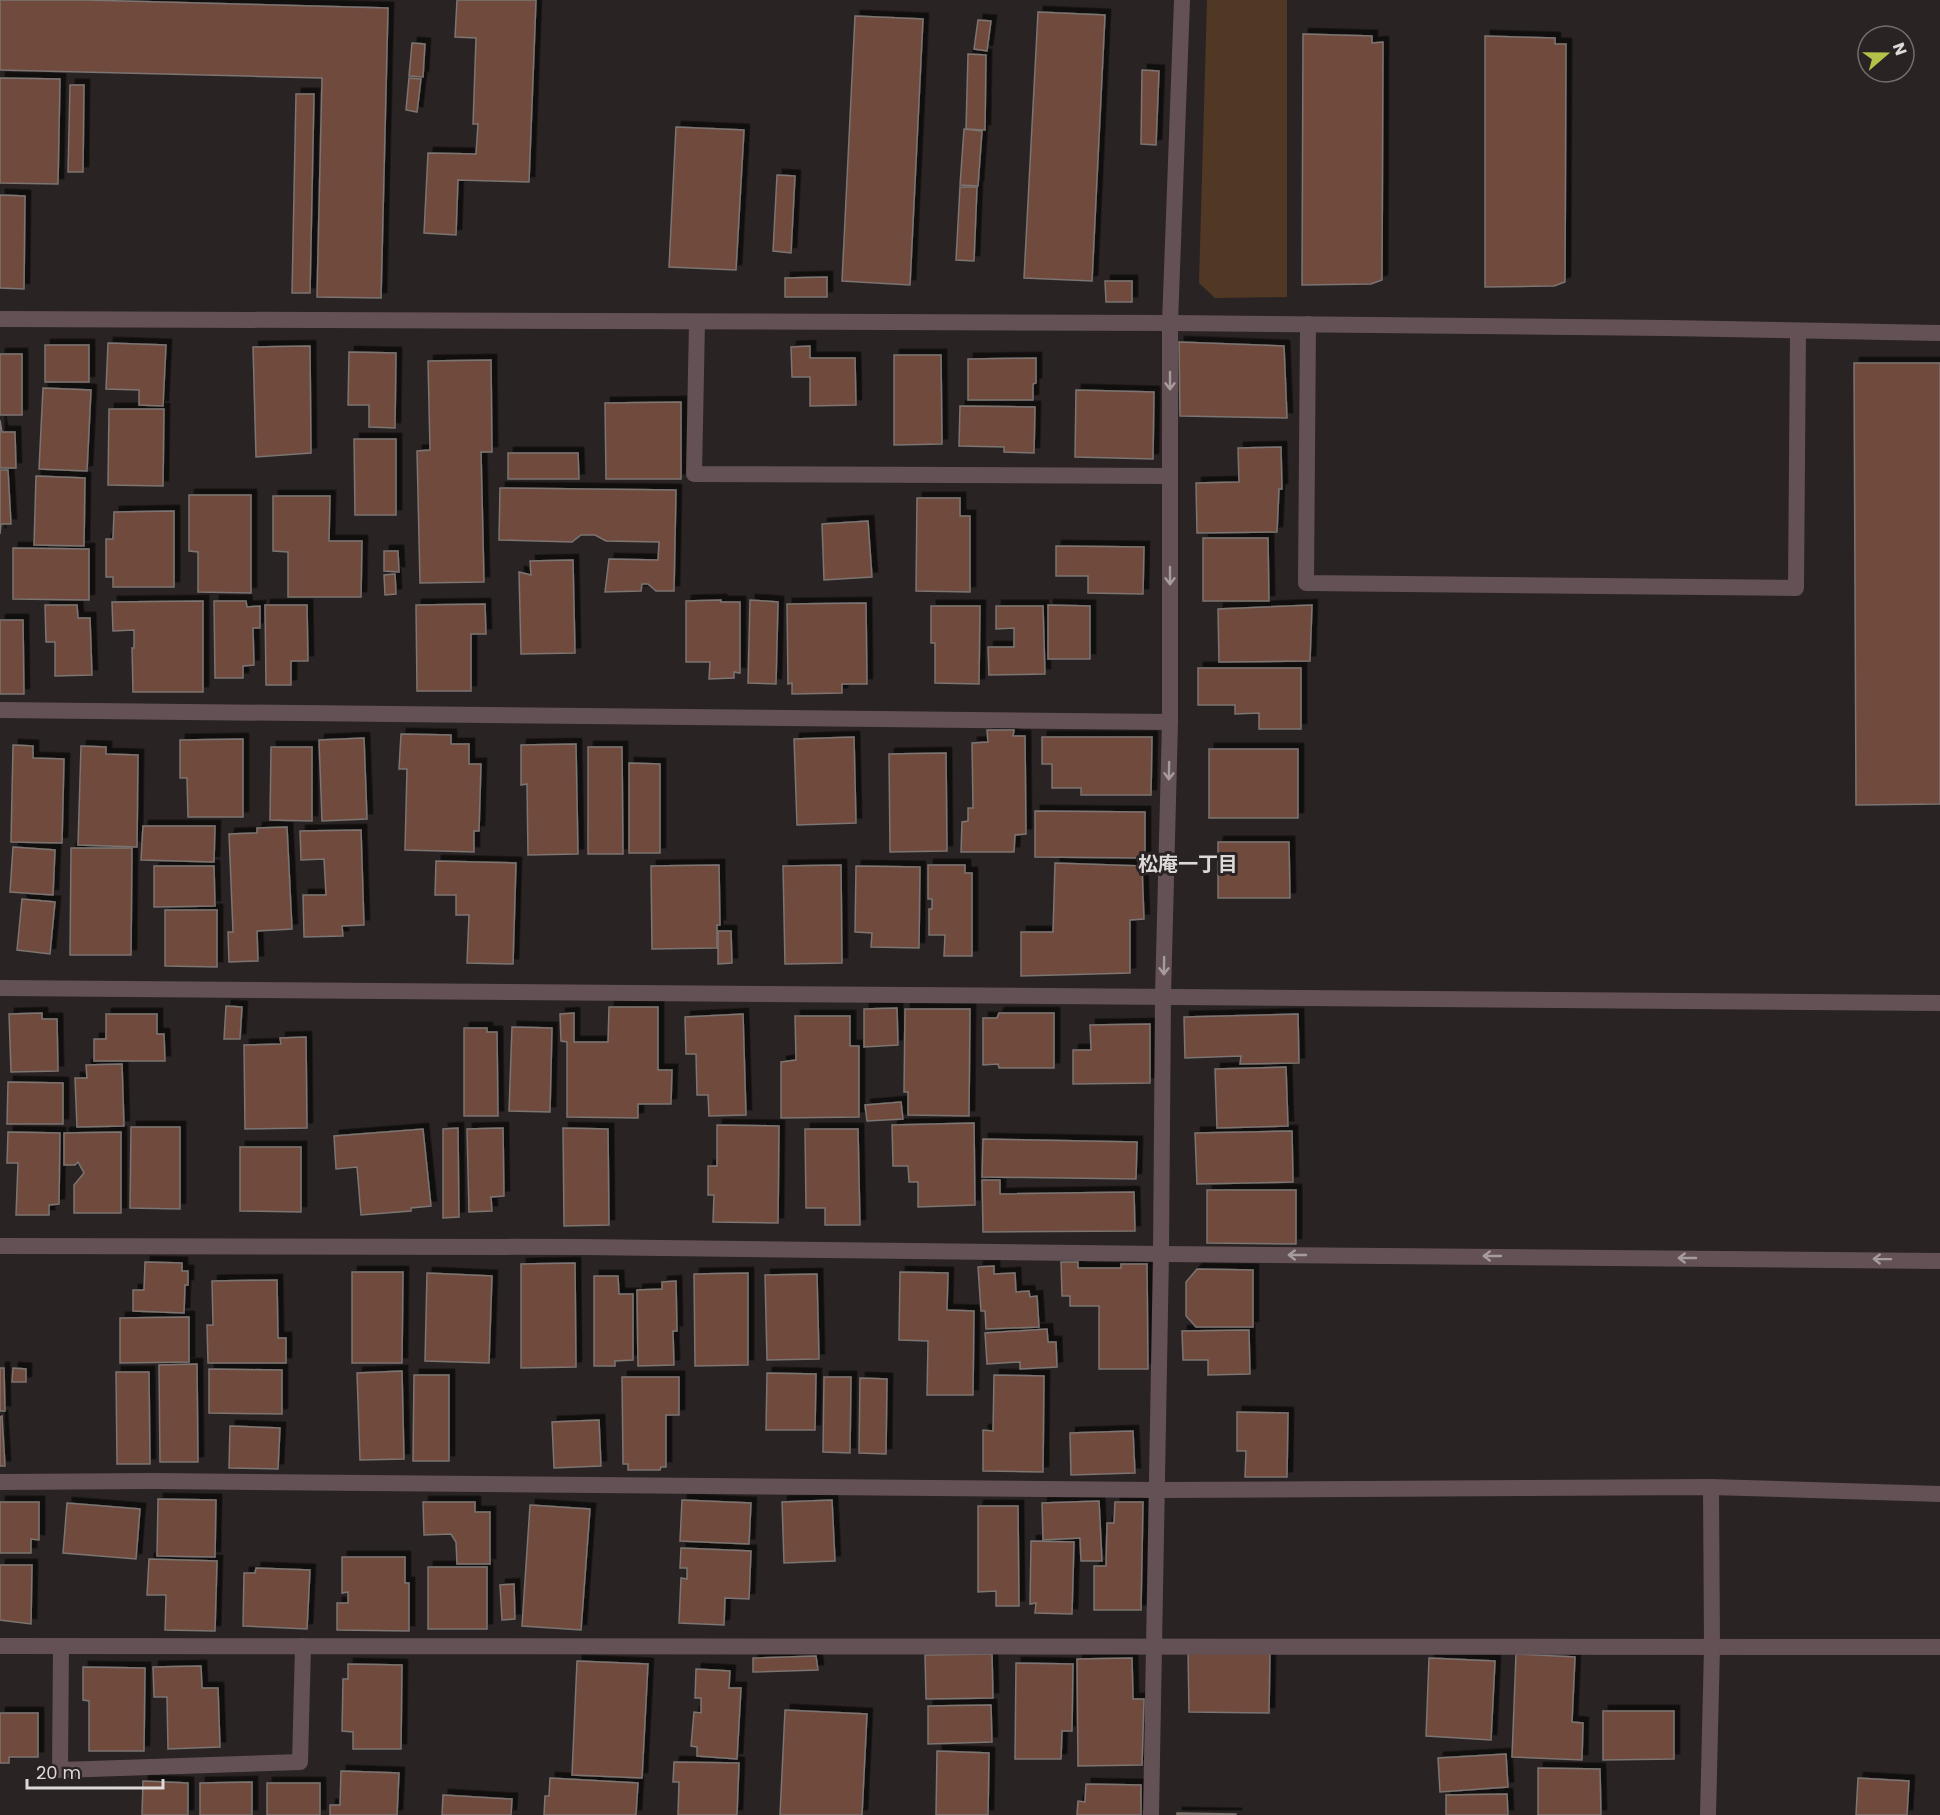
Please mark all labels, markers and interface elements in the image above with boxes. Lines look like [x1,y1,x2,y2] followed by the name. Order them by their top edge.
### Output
[1856,24,1916,84] north arrow
[1887,39,1912,59] text: N
[1164,371,1176,391] one-way arrow
[1164,566,1176,586] one-way arrow
[1163,761,1174,781] one-way arrow
[1138,850,1238,878] district label: 松庵一丁目
[1158,956,1170,976] one-way arrow
[1287,1249,1307,1261] one-way arrow
[1482,1251,1502,1262] one-way arrow
[1677,1252,1697,1264] one-way arrow
[1872,1253,1892,1265] one-way arrow
[27,1752,164,1790] scale bar
[36,1760,81,1785] text: 20 m

